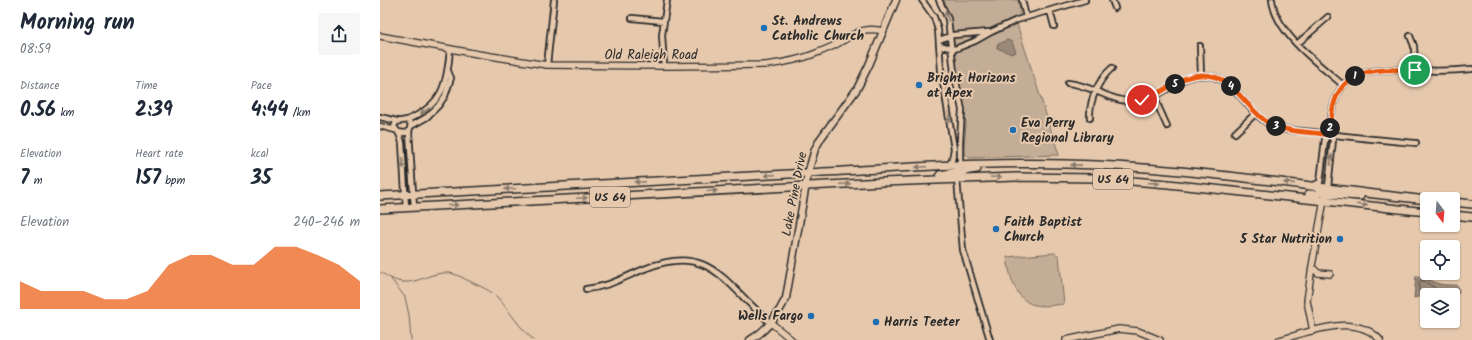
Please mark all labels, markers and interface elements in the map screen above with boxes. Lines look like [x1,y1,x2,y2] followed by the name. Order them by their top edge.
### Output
[20,6,135,41] text: Morning run
[943,10,949,22] one-way arrow
[772,11,864,47] place label: St. Andrews Catholic Church
[318,13,360,55] button: share
[759,23,769,33] marker: St. Andrews Catholic Church
[20,39,51,60] text: 08:59
[604,45,698,66] street label: Old Raleigh Road
[1398,53,1432,87] pin
[1404,59,1426,81] icon: arrive
[1345,66,1365,86] pin: 1
[1353,67,1357,85] text: 1
[927,68,1016,104] place label: Bright Horizons at Apex
[1165,74,1185,94] pin: 5
[1172,75,1178,93] text: 5
[1221,76,1241,96] pin: 4
[20,77,60,95] text: Distance
[135,77,158,95] text: Time
[251,77,272,95] text: Pace
[1228,77,1234,95] text: 4
[914,80,924,90] marker: Bright Horizons at Apex
[1125,83,1159,117] pin
[1131,89,1153,111] icon: check
[20,95,56,127] text: 0.56
[135,95,173,127] text: 2:39
[251,95,288,127] text: 4:44
[56,104,74,122] text: km
[288,104,311,122] text: /km
[419,107,431,114] one-way arrow
[946,111,952,124] one-way arrow
[1021,113,1114,149] place label: Eva Perry Regional Library
[1266,116,1286,136] pin: 3
[1273,117,1279,135] text: 3
[1320,118,1340,138] pin: 2
[1327,119,1333,137] text: 2
[1008,125,1018,135] marker: Eva Perry Regional Library
[20,145,62,163] text: Elevation
[135,145,183,163] text: Heart rate
[251,145,269,163] text: kcal
[777,150,814,238] street label: Lake Pine Drive
[1328,154,1334,166] one-way arrow
[399,157,406,169] one-way arrow
[1070,161,1082,168] one-way arrow
[20,163,29,195] text: 7
[135,163,161,195] text: 157
[251,163,272,195] text: 35
[915,164,927,171] one-way arrow
[1093,169,1133,189] road number: US 64
[29,172,43,190] text: m
[161,172,185,190] text: bpm
[764,172,776,179] one-way arrow
[990,174,1002,181] one-way arrow
[633,179,646,185] one-way arrow
[1148,179,1160,186] one-way arrow
[1283,180,1295,186] one-way arrow
[839,181,852,187] one-way arrow
[504,186,516,193] one-way arrow
[590,187,630,207] road number: US 64
[706,188,718,195] one-way arrow
[1420,192,1460,232] north arrow
[1420,192,1460,328] map controls
[576,195,588,202] one-way arrow
[1356,201,1368,208] one-way arrow
[447,202,460,208] one-way arrow
[20,212,69,233] text: Elevation
[293,212,360,233] text: 240–246 m
[1004,212,1082,248] place label: Faith Baptist Church
[991,224,1001,234] marker: Faith Baptist Church
[1239,229,1332,250] place label: 5 Star Nutrition
[1335,234,1345,244] marker: 5 Star Nutrition
[1420,240,1460,280] button: locate
[1420,288,1460,328] button: layers
[738,306,803,327] place label: Wells Fargo
[806,311,816,321] marker: Wells Fargo
[884,312,961,333] place label: Harris Teeter
[871,317,881,327] marker: Harris Teeter

